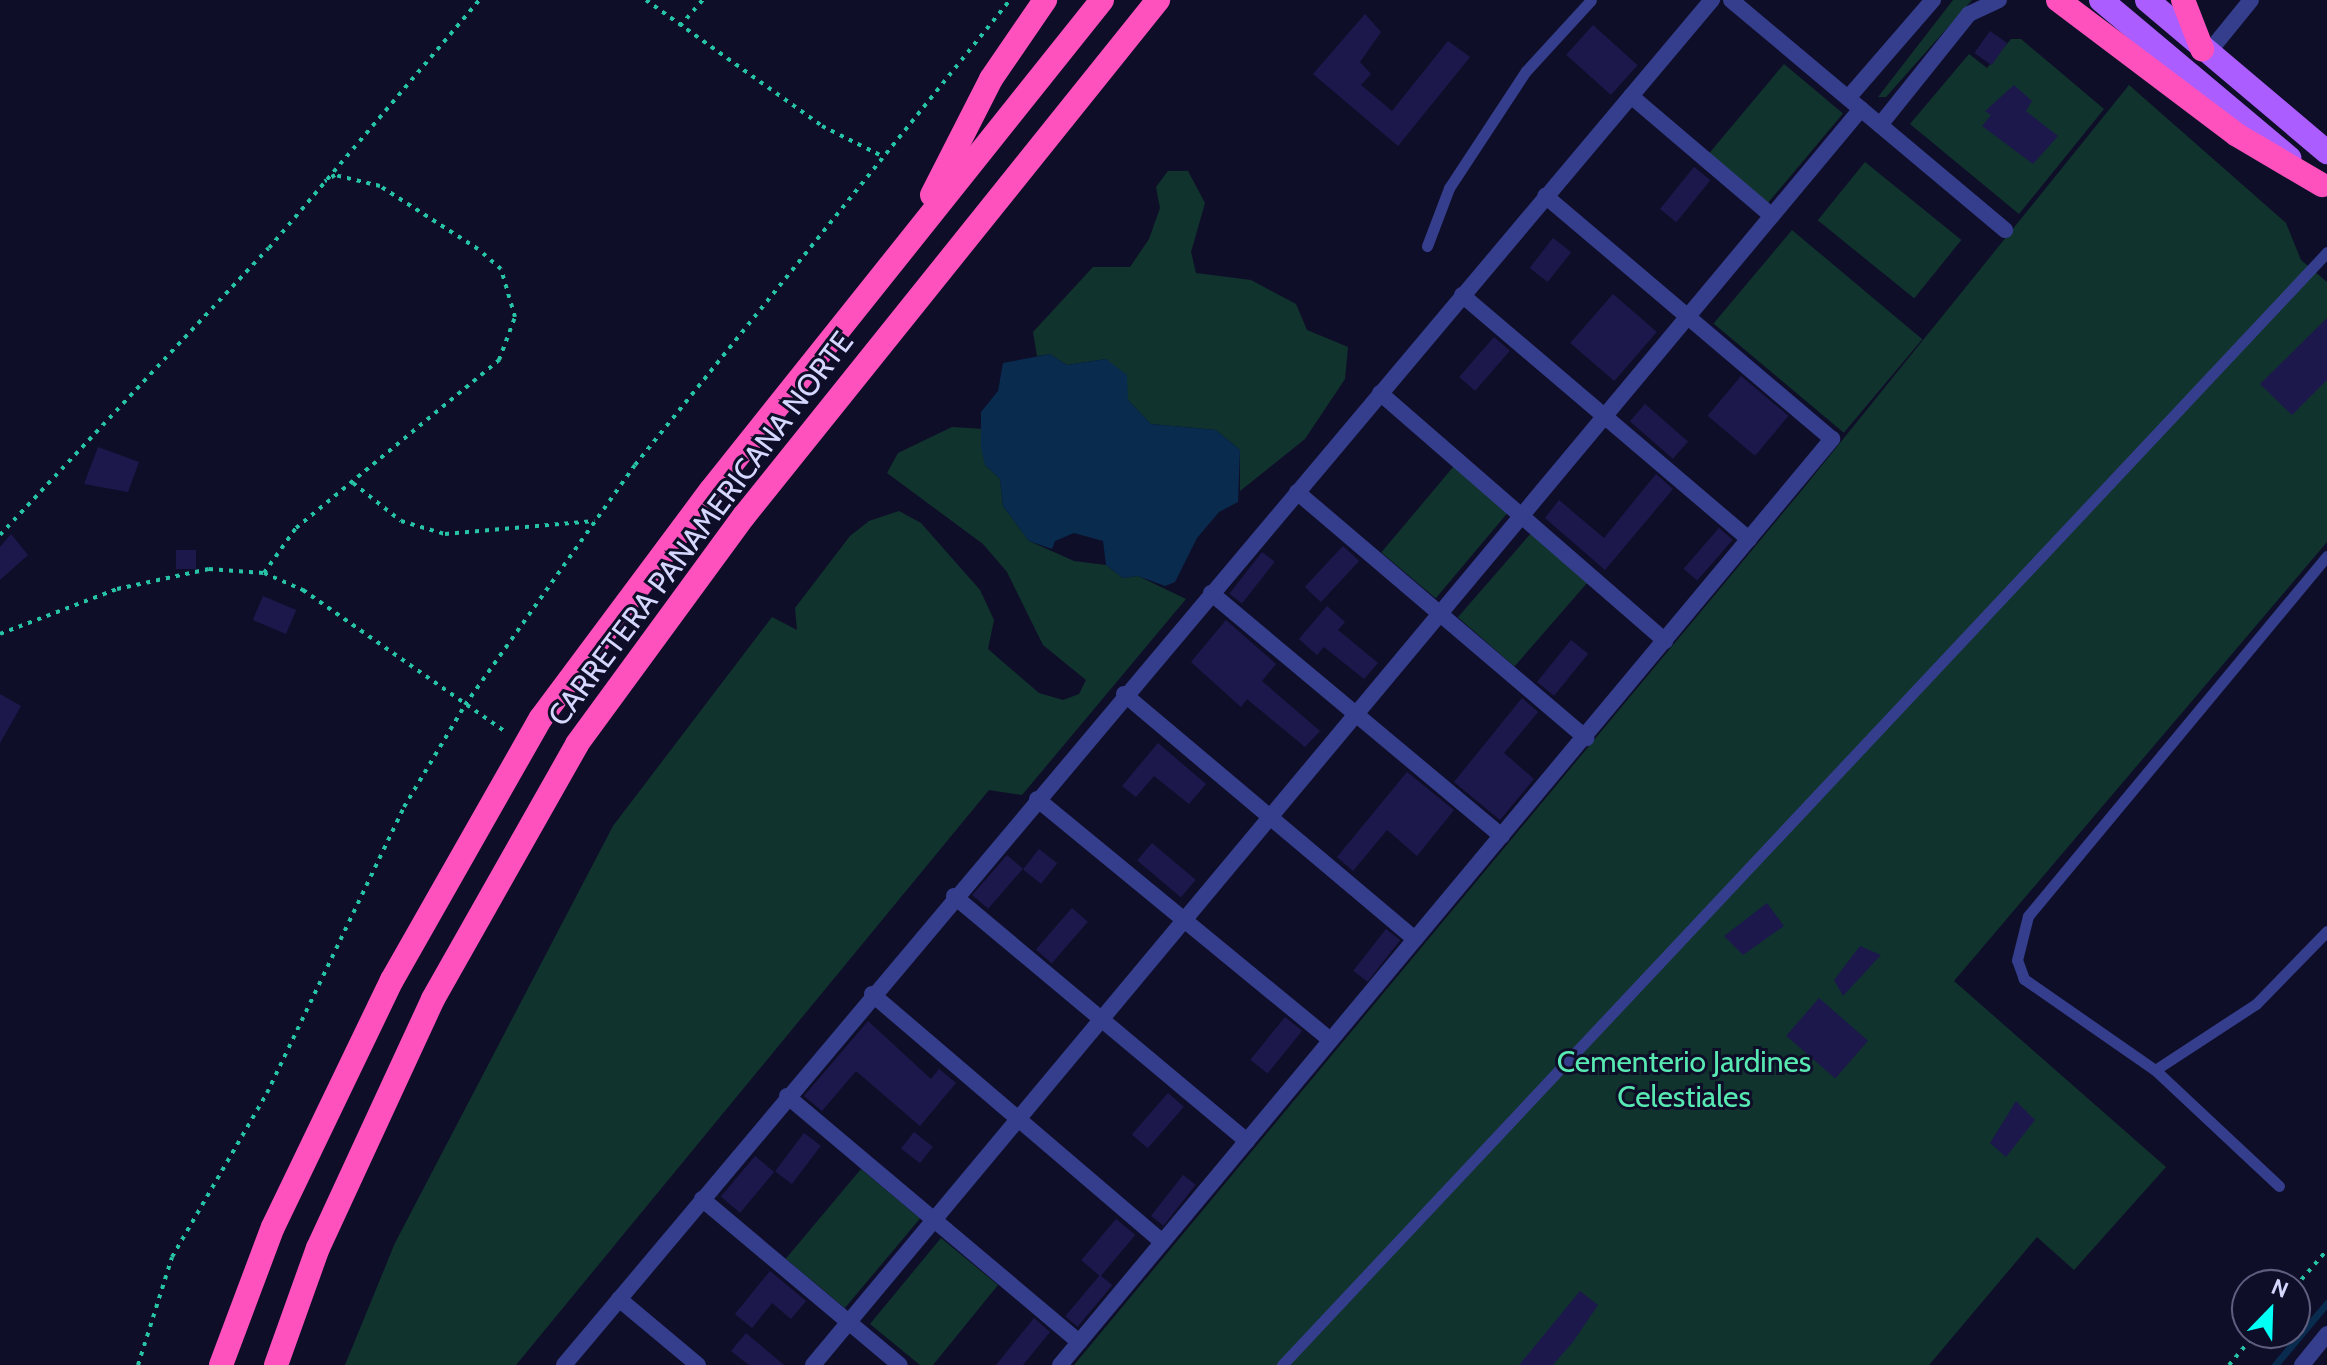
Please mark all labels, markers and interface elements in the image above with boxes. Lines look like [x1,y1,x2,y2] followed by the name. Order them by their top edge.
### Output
[541,325,861,733] street label: CARRETERA PANAMERICANA NORTE
[1557,1044,1811,1114] park label: Cementerio Jardines Celestiales
[2231,1269,2311,1349] north arrow
[2267,1273,2292,1304] text: N

